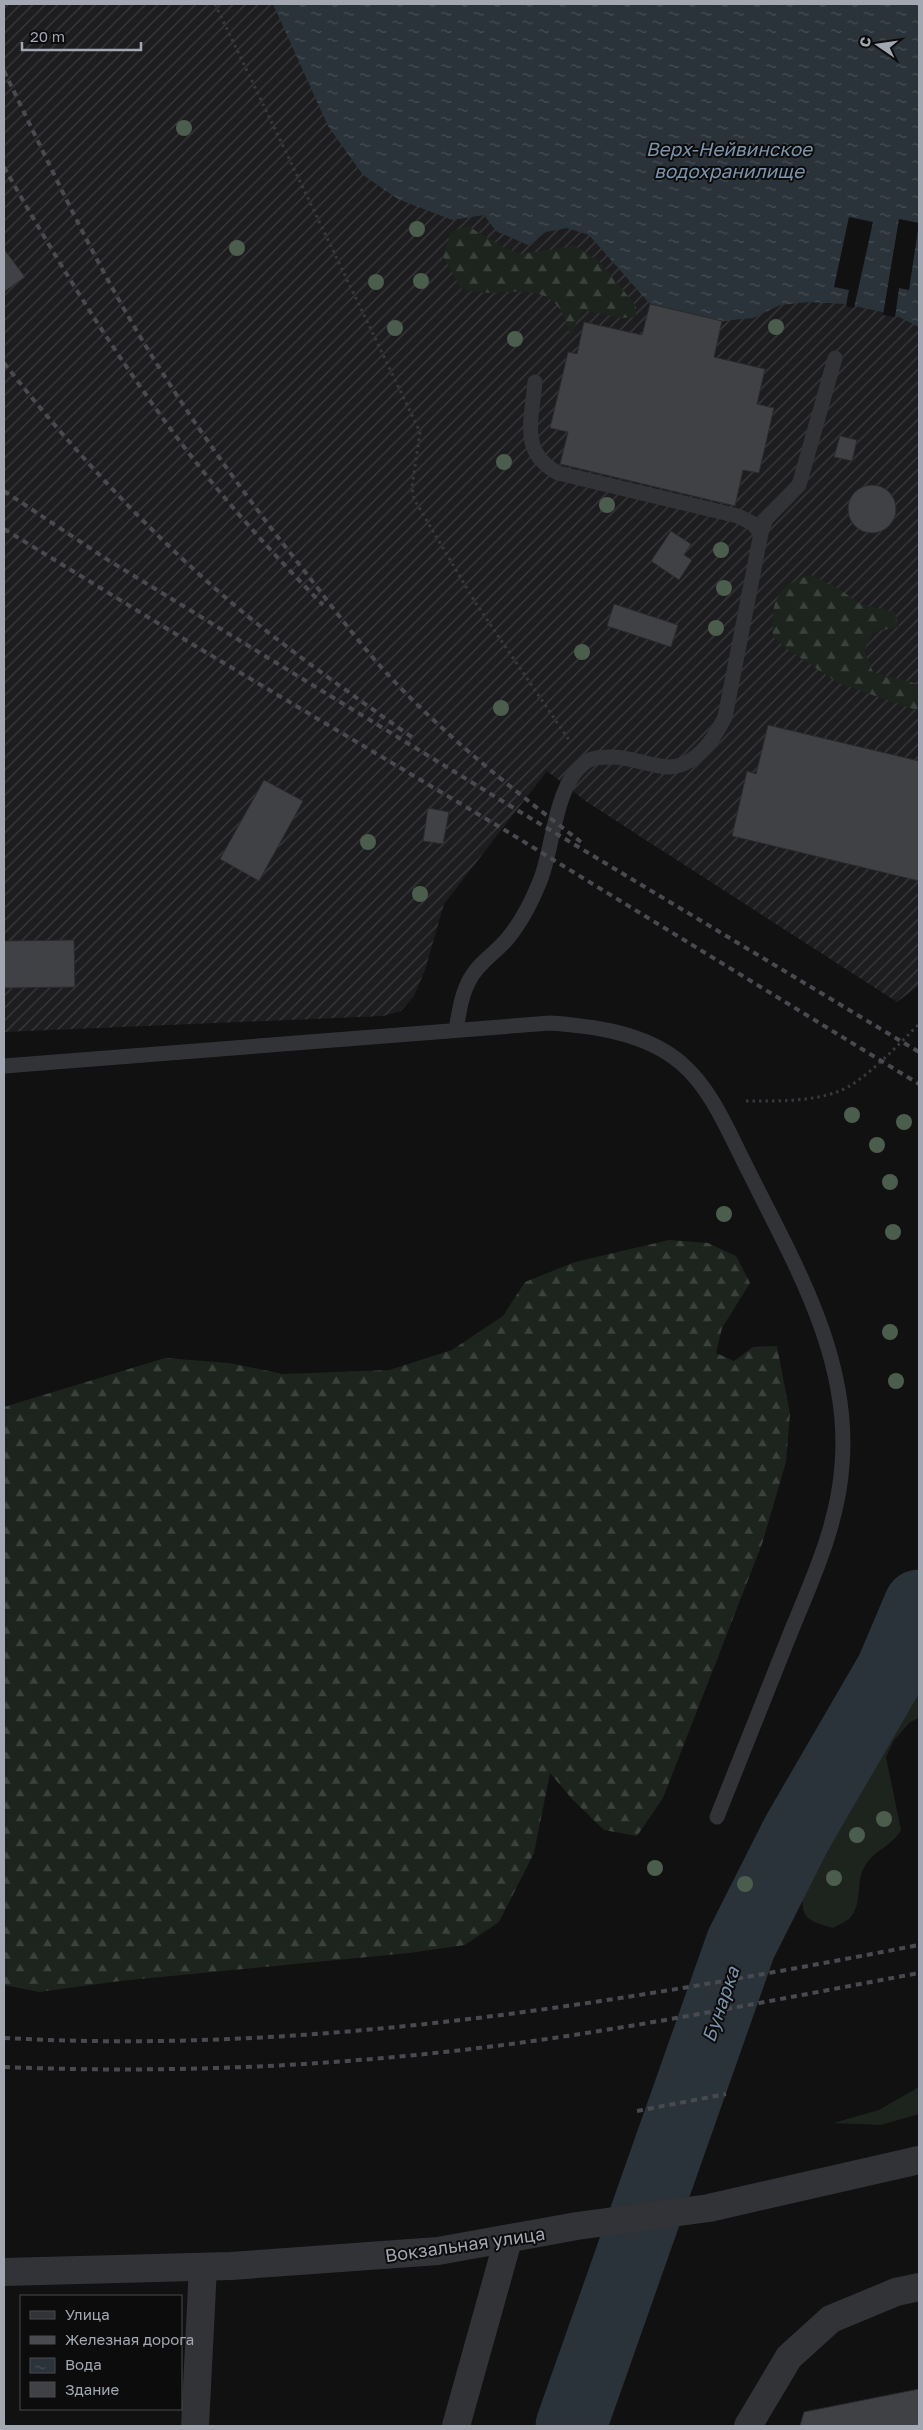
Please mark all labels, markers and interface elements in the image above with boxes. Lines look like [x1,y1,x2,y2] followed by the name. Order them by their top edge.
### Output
[22,20,141,52] scale bar
[853,20,903,70] north arrow
[30,27,65,45] text: 20 m
[855,35,874,49] text: С
[646,137,814,182] water label: Верх-Нейвинское водохранилище
[696,1962,744,2045] water label: Бунарка
[384,2222,546,2266] street label: Вокзальная улица
[20,2295,182,2410] legend
[65,2305,110,2323] text: Улица
[65,2330,194,2348] text: Железная дорога
[65,2355,102,2373] text: Вода
[65,2380,119,2398] text: Здание

